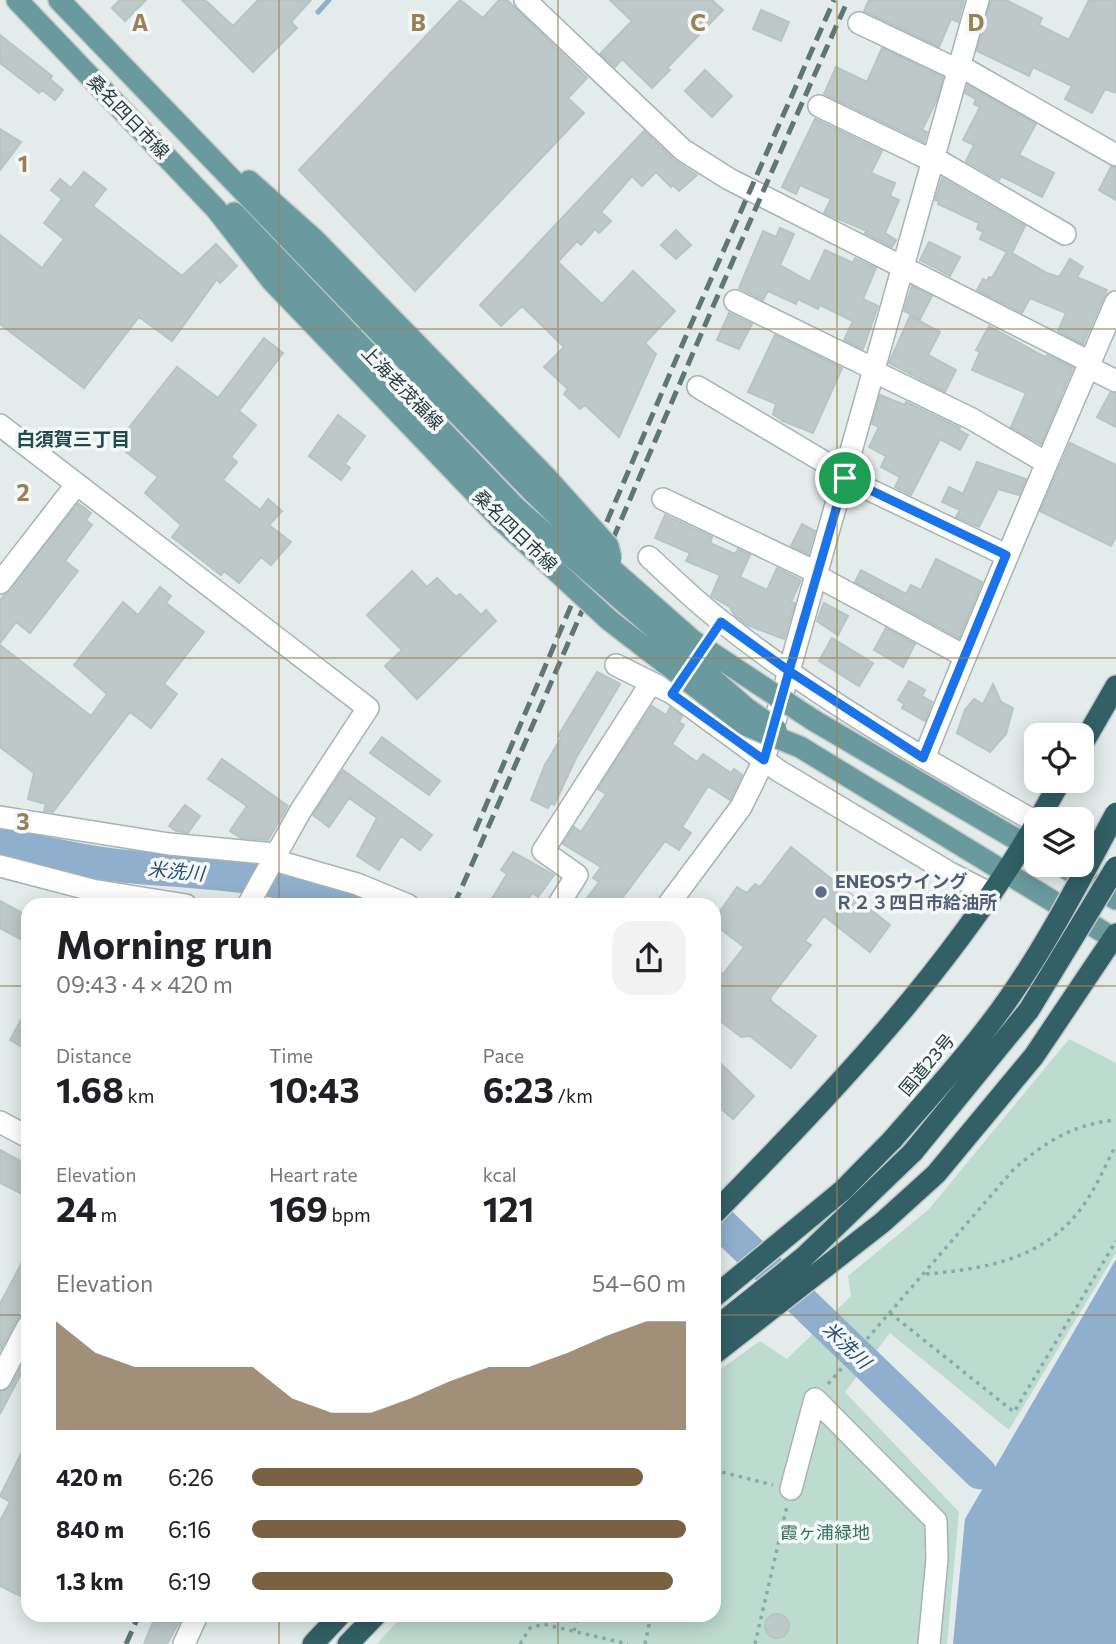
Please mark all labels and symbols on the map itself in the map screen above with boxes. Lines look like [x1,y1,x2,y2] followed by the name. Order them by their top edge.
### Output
[132,8,149,36] text: A
[410,8,426,36] text: B
[690,8,706,36] text: C
[968,8,985,36] text: D
[83,70,174,163] street label: 桑名四日市線
[18,149,28,177] text: 1
[357,341,448,434] street label: 上海老茂福線
[16,427,130,450] district label: 白須賀三丁目
[815,448,875,508] pin
[16,478,30,506] text: 2
[469,485,562,576] street label: 桑名四日市線
[16,807,30,835] text: 3
[147,857,207,885] water label: 米洗川
[835,870,997,913] place label: ENEOSウイング Ｒ２３四日市給油所
[813,884,829,900] marker: ENEOSウイング Ｒ２３四日市給油所
[894,1029,959,1100] street label: 国道23号
[819,1317,877,1374] water label: 米洗川
[780,1521,870,1543] park label: 霞ヶ浦緑地

